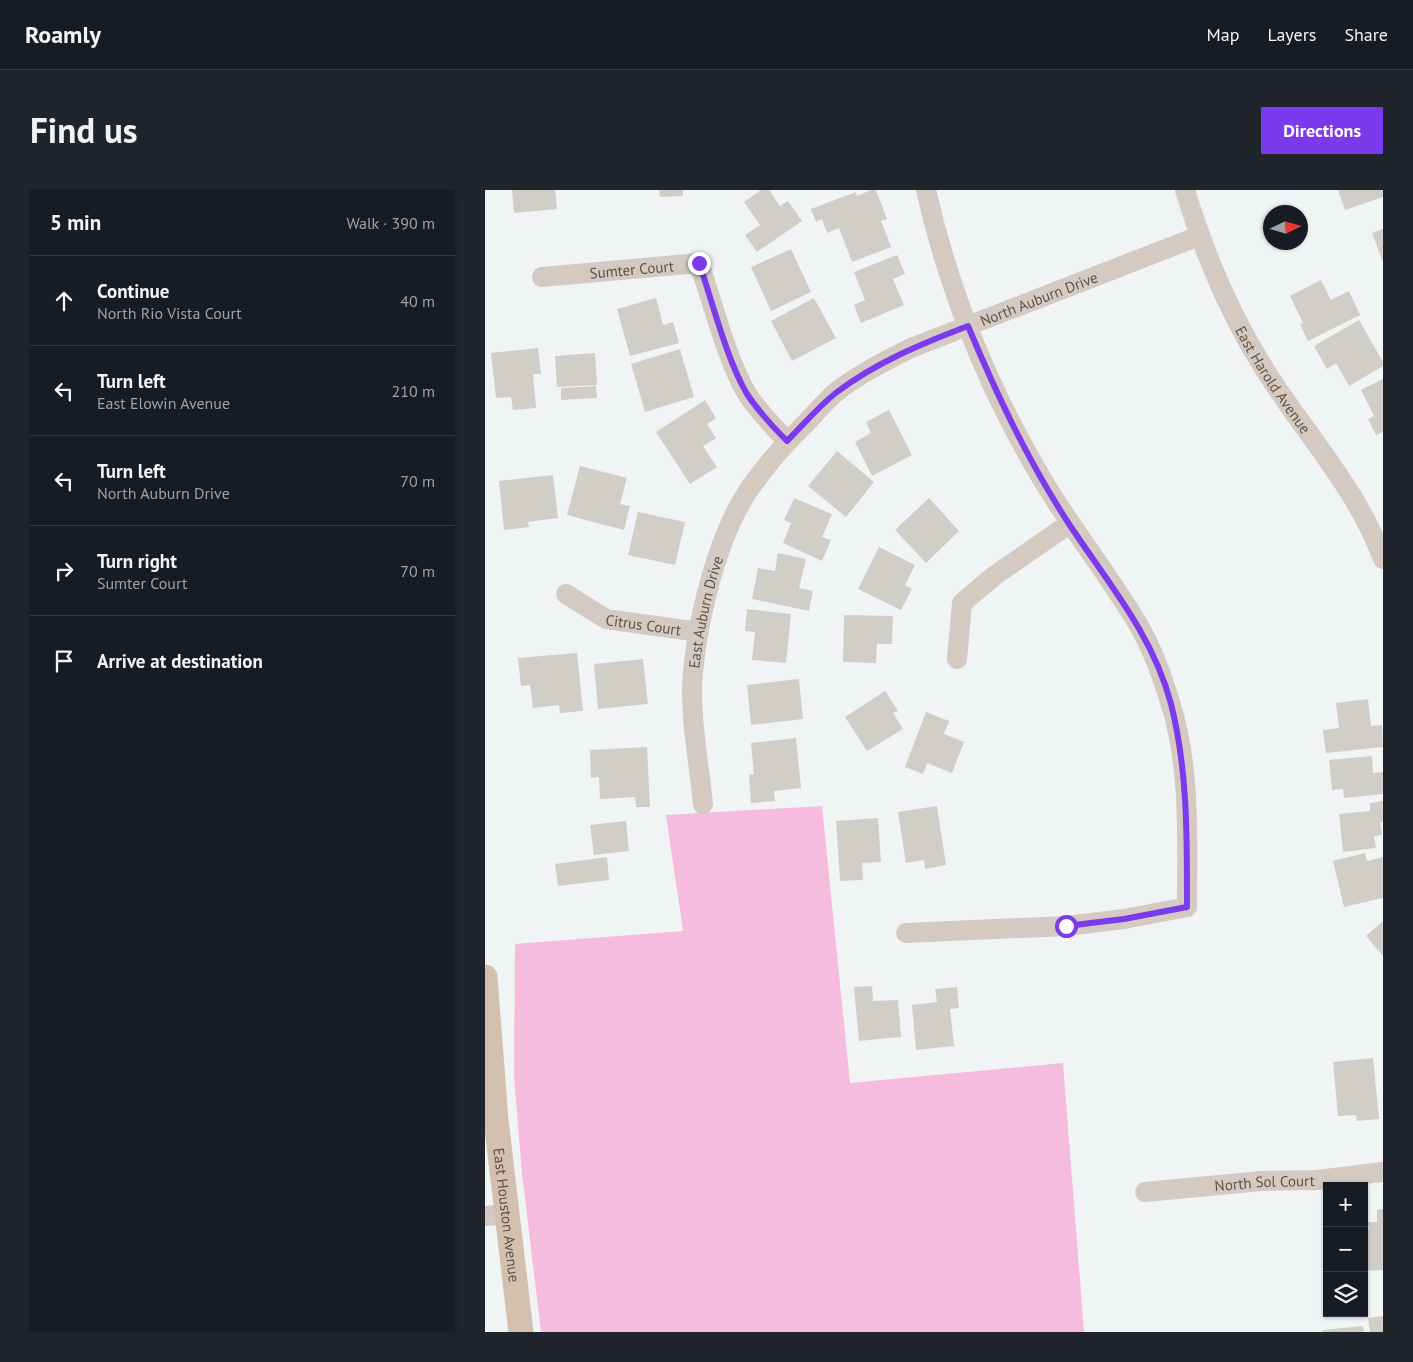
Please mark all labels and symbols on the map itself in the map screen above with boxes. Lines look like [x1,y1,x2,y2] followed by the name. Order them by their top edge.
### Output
[1263,205,1308,250] north arrow
[688,252,711,275] route end
[589,256,675,282] street label: Sumter Court
[977,267,1100,330] street label: North Auburn Drive
[1232,322,1315,437] street label: East Harold Avenue
[684,553,727,669] street label: East Auburn Drive
[604,610,682,639] street label: Citrus Court
[1055,915,1078,938] route start
[490,1147,525,1283] street label: East Houston Avenue
[1214,1171,1315,1195] street label: North Sol Court

